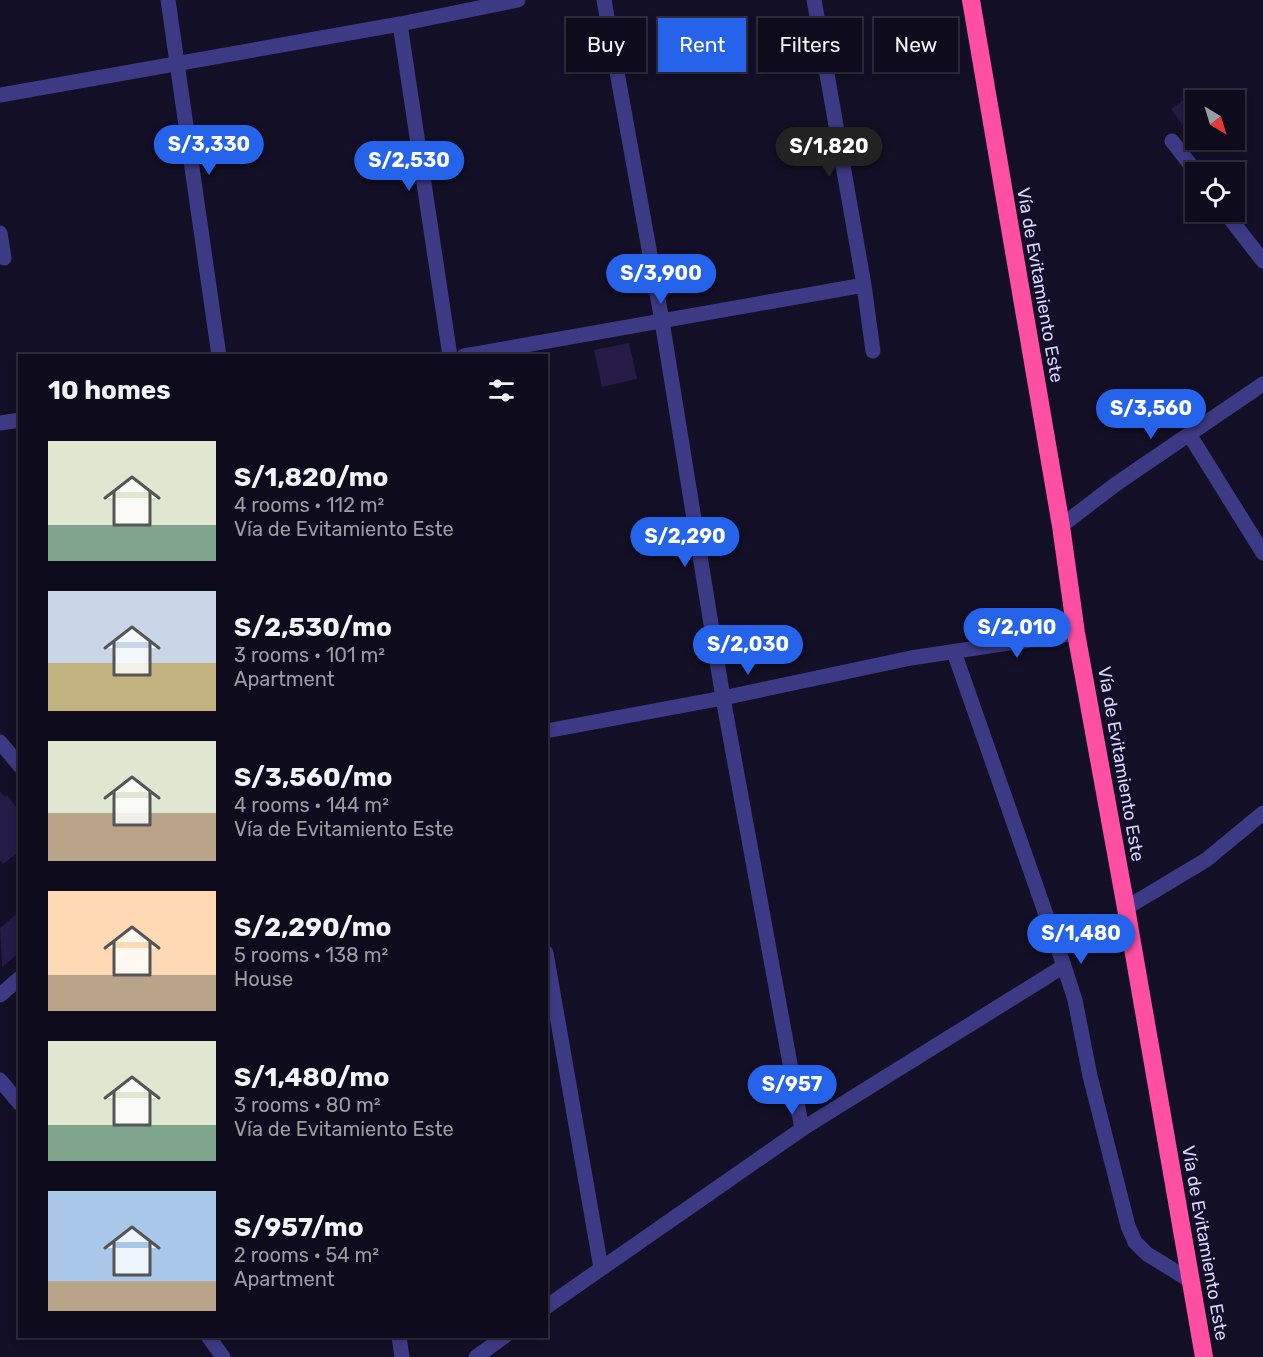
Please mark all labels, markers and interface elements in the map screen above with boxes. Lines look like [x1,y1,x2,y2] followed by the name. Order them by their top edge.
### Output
[566,18,646,72] chip: Buy
[658,18,746,72] chip: Rent
[758,18,862,72] chip: Filters
[874,18,958,72] chip: New
[1185,90,1245,150] north arrow
[1185,90,1245,222] map controls
[154,125,264,176] pin: S/3,330
[774,127,884,178] pin: S/1,820
[168,132,250,156] text: S/3,330
[790,134,868,158] text: S/1,820
[354,141,464,192] pin: S/2,530
[368,148,450,172] text: S/2,530
[1185,162,1245,222] button: locate
[1012,186,1068,384] street label: Vía de Evitamiento Este
[606,254,716,305] pin: S/3,900
[620,261,702,285] text: S/3,900
[485,374,518,407] icon: filters
[48,375,171,406] text: 10 homes
[1096,389,1206,440] pin: S/3,560
[1110,396,1192,420] text: S/3,560
[234,462,389,493] text: S/1,820/mo
[96,465,168,537] icon: home
[234,493,384,517] text: 4 rooms · 112 m²
[234,517,454,541] text: Vía de Evitamiento Este
[630,517,740,568] pin: S/2,290
[644,524,726,548] text: S/2,290
[962,608,1072,659] pin: S/2,010
[234,612,392,643] text: S/2,530/mo
[96,615,168,687] icon: home
[978,615,1056,639] text: S/2,010
[693,625,803,676] pin: S/2,030
[707,632,789,656] text: S/2,030
[234,643,385,667] text: 3 rooms · 101 m²
[1093,665,1149,863] street label: Vía de Evitamiento Este
[234,667,335,691] text: Apartment
[234,762,392,793] text: S/3,560/mo
[96,765,168,837] icon: home
[234,793,389,817] text: 4 rooms · 144 m²
[234,817,454,841] text: Vía de Evitamiento Este
[234,912,391,943] text: S/2,290/mo
[1026,914,1136,965] pin: S/1,480
[96,915,168,987] icon: home
[1041,921,1121,945] text: S/1,480
[234,943,388,967] text: 5 rooms · 138 m²
[234,967,293,991] text: House
[234,1062,389,1093] text: S/1,480/mo
[96,1065,168,1137] icon: home
[750,1065,834,1116] pin: S/957
[762,1072,822,1096] text: S/957
[234,1093,381,1117] text: 3 rooms · 80 m²
[234,1117,454,1141] text: Vía de Evitamiento Este
[1177,1144,1233,1342] street label: Vía de Evitamiento Este
[234,1212,364,1243] text: S/957/mo
[96,1215,168,1287] icon: home
[234,1243,379,1267] text: 2 rooms · 54 m²
[234,1267,335,1291] text: Apartment

